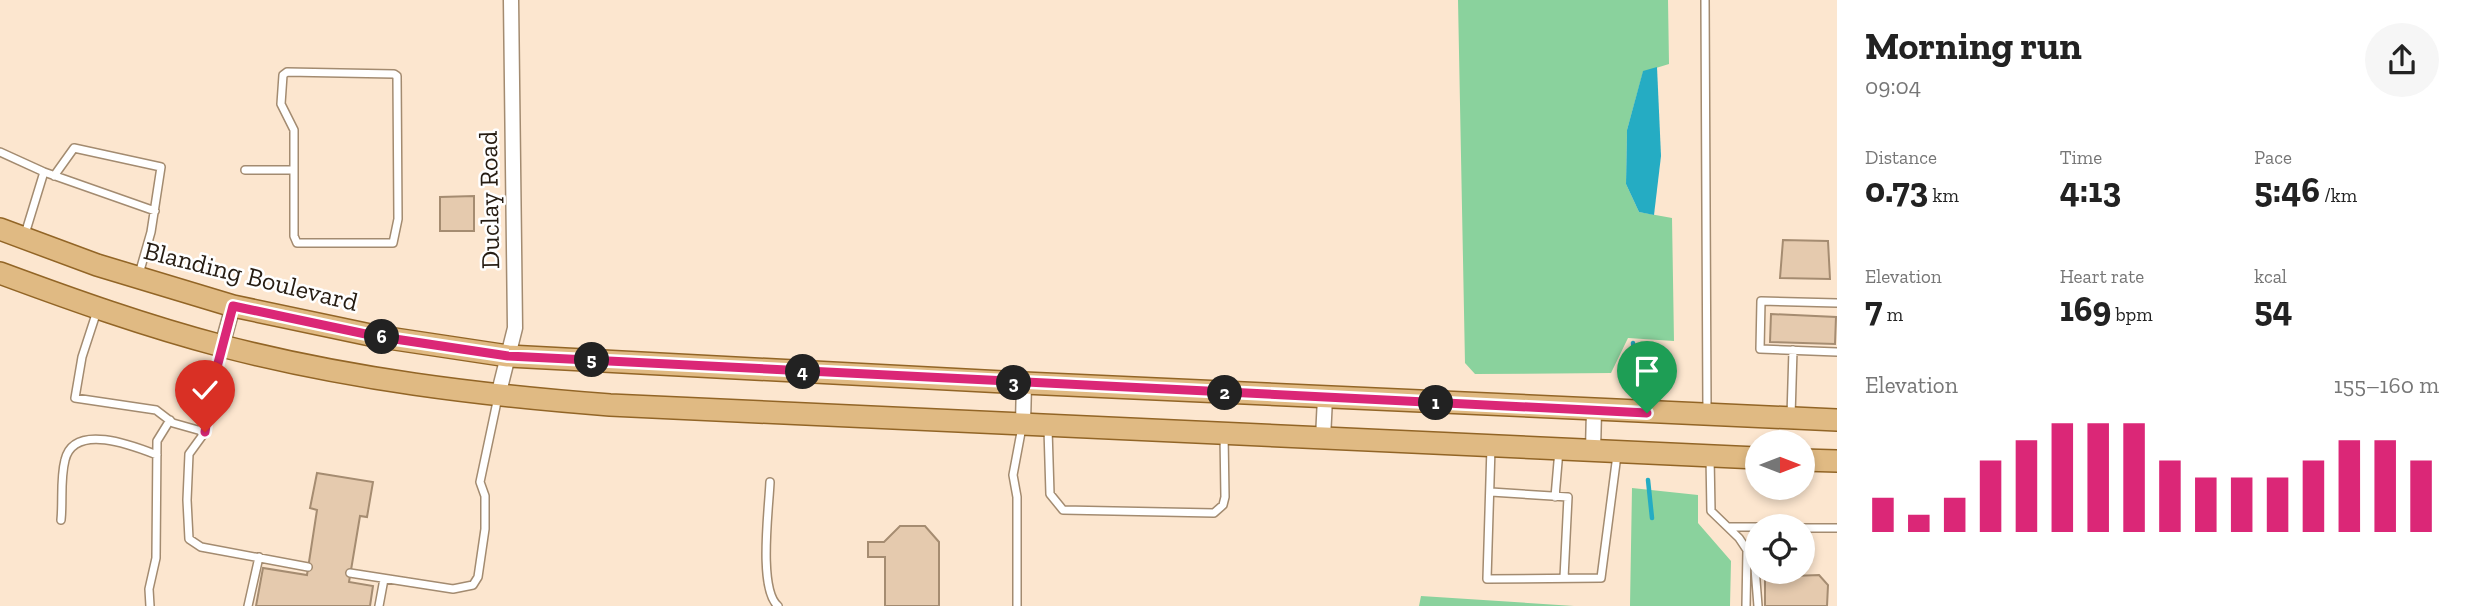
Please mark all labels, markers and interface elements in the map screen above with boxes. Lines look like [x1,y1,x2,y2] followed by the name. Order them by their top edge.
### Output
[1865,23,2082,69] text: Morning run
[2365,23,2439,97] button: share
[1865,72,1921,100] text: 09:04
[472,131,506,269] street label: Duclay Road
[1865,146,1937,169] text: Distance
[2060,146,2102,169] text: Time
[2254,146,2292,169] text: Pace
[1865,169,1928,211] text: 0.73
[2060,169,2121,211] text: 4:13
[2254,169,2320,211] text: 5:46
[1928,184,1959,207] text: km
[2320,184,2357,207] text: /km
[140,234,362,318] street label: Blanding Boulevard
[1865,265,1942,288] text: Elevation
[2060,265,2144,288] text: Heart rate
[2254,265,2287,288] text: kcal
[1865,288,1882,330] text: 7
[2060,288,2111,330] text: 169
[2254,288,2293,330] text: 54
[1882,303,1903,326] text: m
[2111,303,2153,326] text: bpm
[364,320,400,354] pin: 6
[376,325,387,348] text: 6
[1617,341,1677,413] pin
[574,342,610,378] pin: 5
[587,348,596,371] text: 5
[1628,352,1666,390] icon: arrive
[786,354,820,390] pin: 4
[175,360,235,432] pin
[797,360,808,383] text: 4
[996,366,1032,400] pin: 3
[186,371,224,409] icon: check
[1008,371,1019,394] text: 3
[1865,371,1958,399] text: Elevation
[2334,371,2439,399] text: 155–160 m
[1208,376,1242,410] pin: 2
[1219,381,1230,404] text: 2
[1418,386,1454,420] pin: 1
[1432,391,1439,414] text: 1
[1745,430,1815,500] north arrow
[1745,430,1815,584] map controls
[1745,514,1815,584] button: locate

